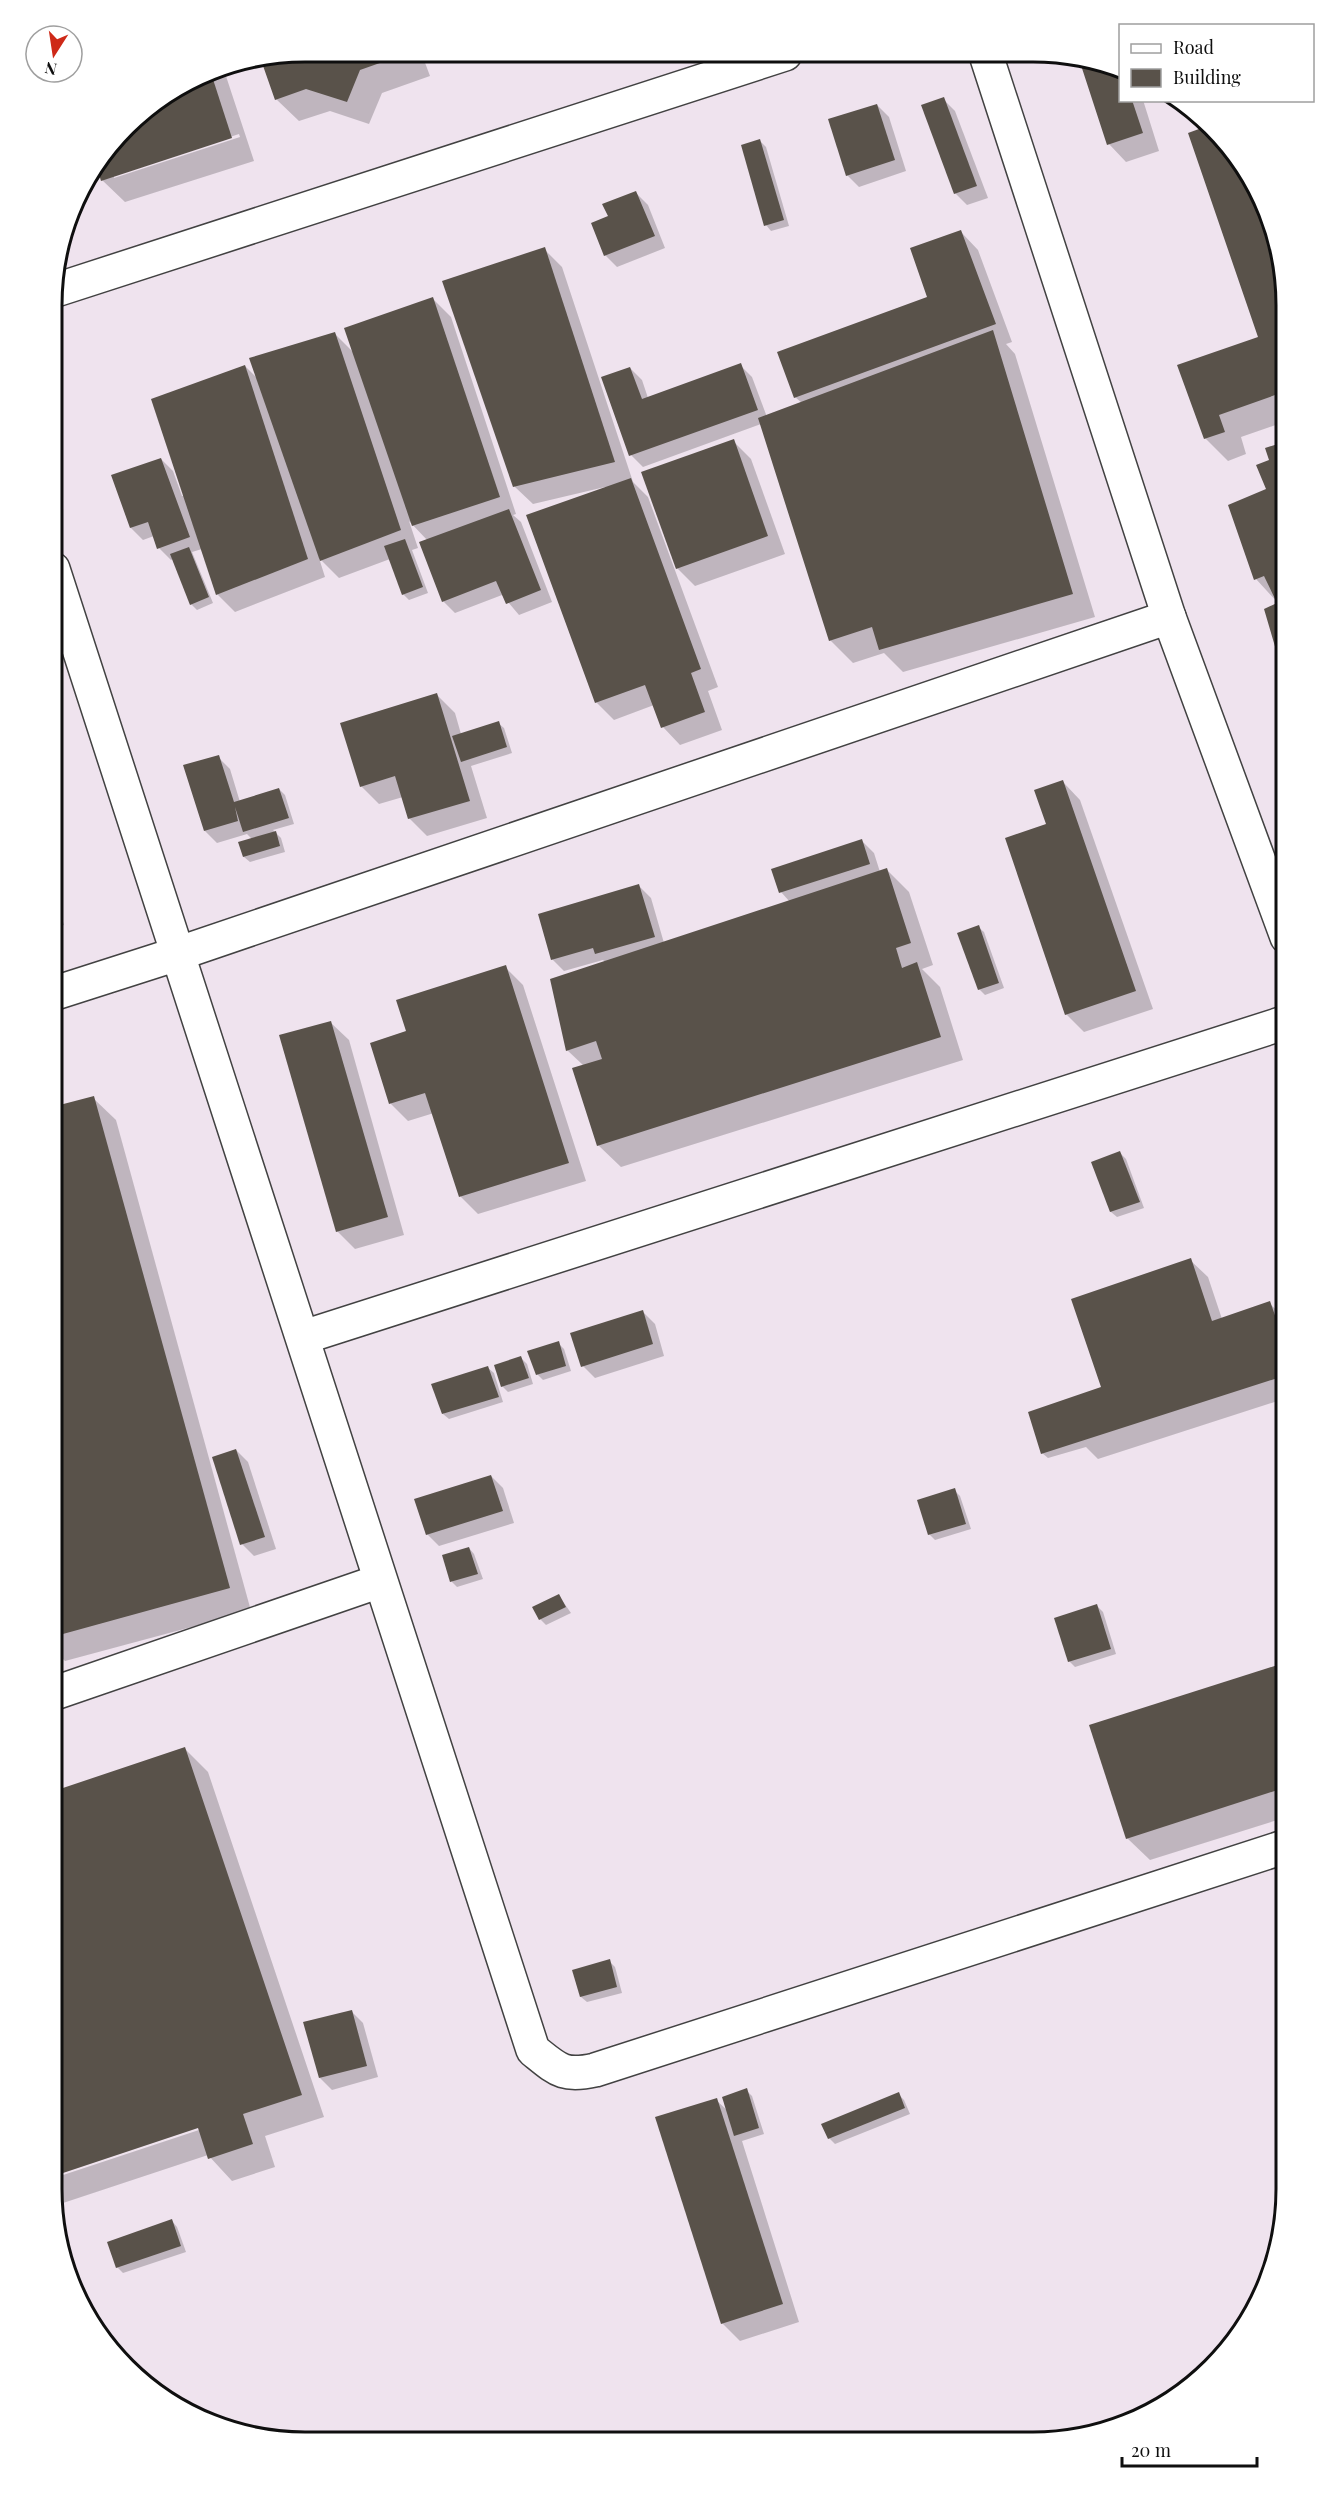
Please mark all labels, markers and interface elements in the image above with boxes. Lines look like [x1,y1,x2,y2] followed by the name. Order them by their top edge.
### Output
[24,24,84,84] north arrow
[1119,24,1314,102] legend
[1173,35,1214,59] text: Road
[43,58,59,81] text: N
[1173,65,1241,89] text: Building
[1122,2430,1257,2468] scale bar
[1131,2438,1171,2462] text: 20 m

